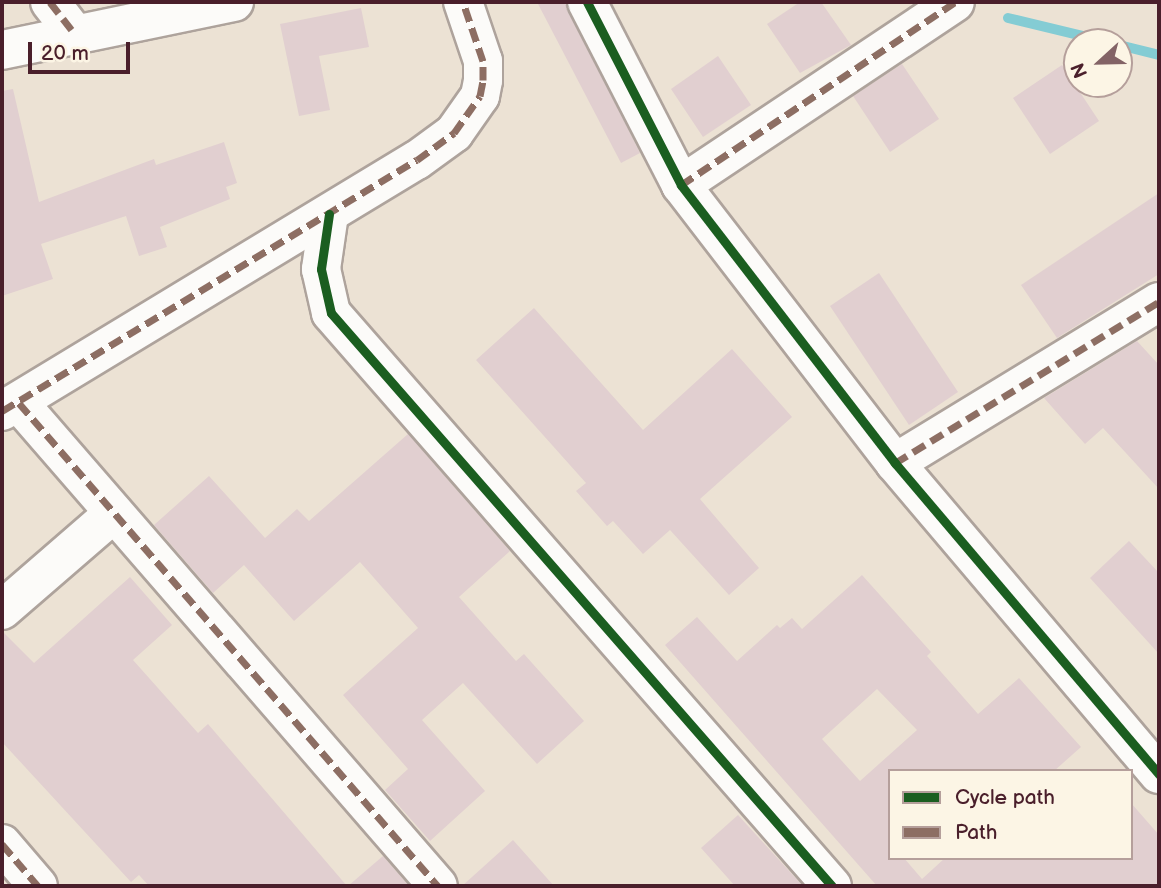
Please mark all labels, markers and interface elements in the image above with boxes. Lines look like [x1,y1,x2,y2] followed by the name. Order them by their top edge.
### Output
[32,28,133,72] scale bar
[1063,28,1133,98] north arrow
[41,41,89,66] text: 20 m
[1067,59,1093,81] text: N
[888,769,1133,860] legend
[955,785,1055,810] text: Cycle path
[955,820,997,845] text: Path

